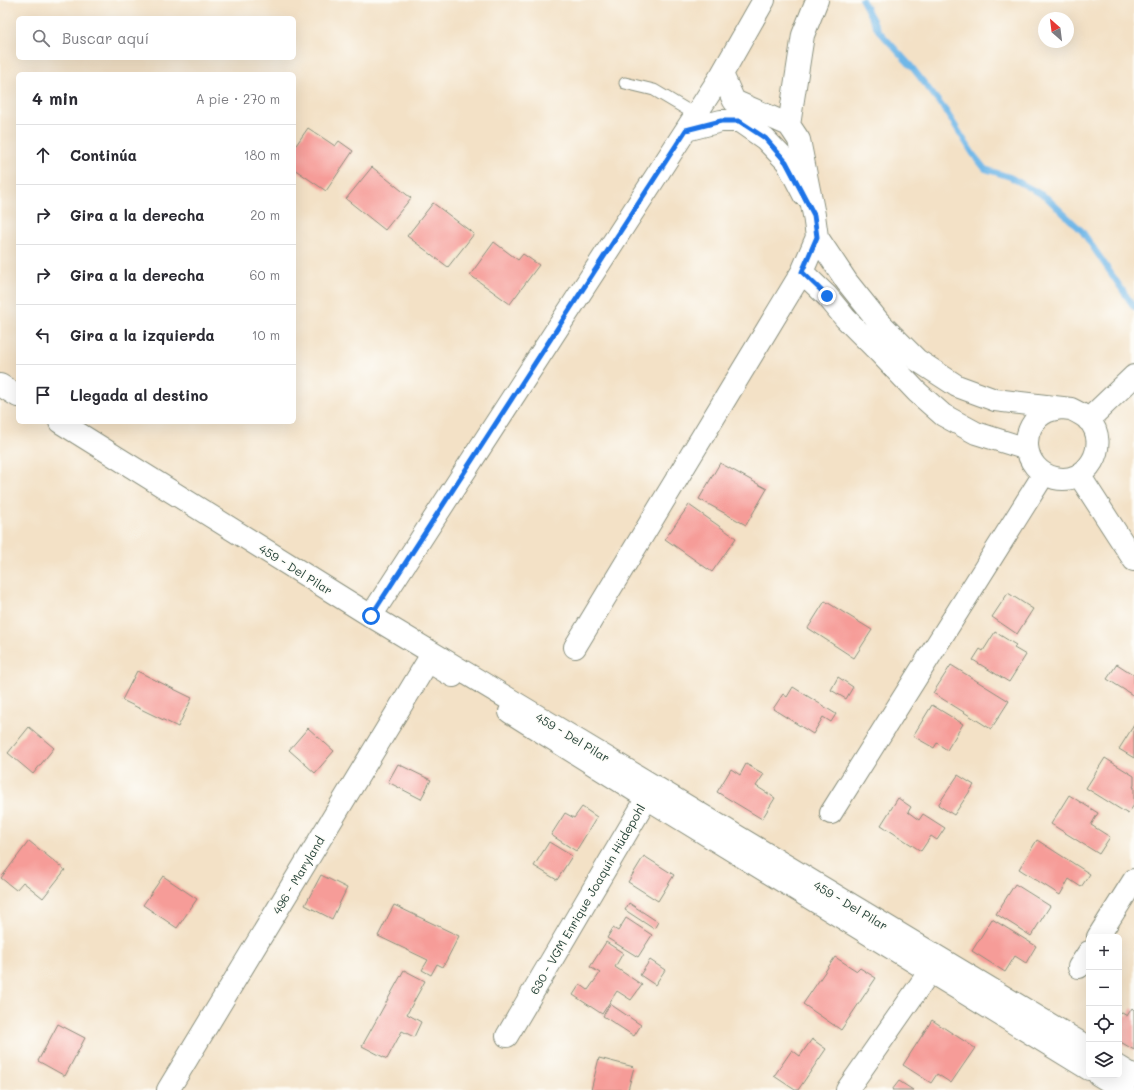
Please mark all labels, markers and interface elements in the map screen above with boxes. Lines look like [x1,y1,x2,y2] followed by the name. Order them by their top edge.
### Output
[1038,12,1074,48] north arrow
[16,16,296,60] search box
[30,27,52,49] icon: search
[62,28,149,48] text: Buscar aquí
[32,87,78,109] text: 4 min
[196,90,280,107] text: A pie · 270 m
[32,144,54,166] icon: ahead
[70,145,137,165] text: Continúa
[244,146,280,163] text: 180 m
[32,204,54,226] icon: right
[70,205,204,225] text: Gira a la derecha
[250,206,280,223] text: 20 m
[32,264,54,286] icon: right
[70,265,204,285] text: Gira a la derecha
[250,266,280,283] text: 60 m
[818,287,836,305] route end
[32,324,54,346] icon: left
[70,325,215,345] text: Gira a la izquierda
[252,326,280,343] text: 10 m
[32,384,54,406] icon: arrive
[70,385,208,405] text: Llegada al destino
[256,540,336,598] street label: 459 - Del Pilar
[362,607,380,625] route start
[533,709,613,765] street label: 459 - Del Pilar
[526,801,648,997] street label: 630 - VGM Enrique Joaquín Hüdepohl
[268,833,328,917] street label: 496 - Maryland
[811,877,891,933] street label: 459 - Del Pilar
[1086,934,1122,1078] map controls
[1086,934,1122,970] button: +
[1086,970,1122,1006] button: −
[1086,1006,1122,1042] button: locate
[1086,1042,1122,1078] button: layers

